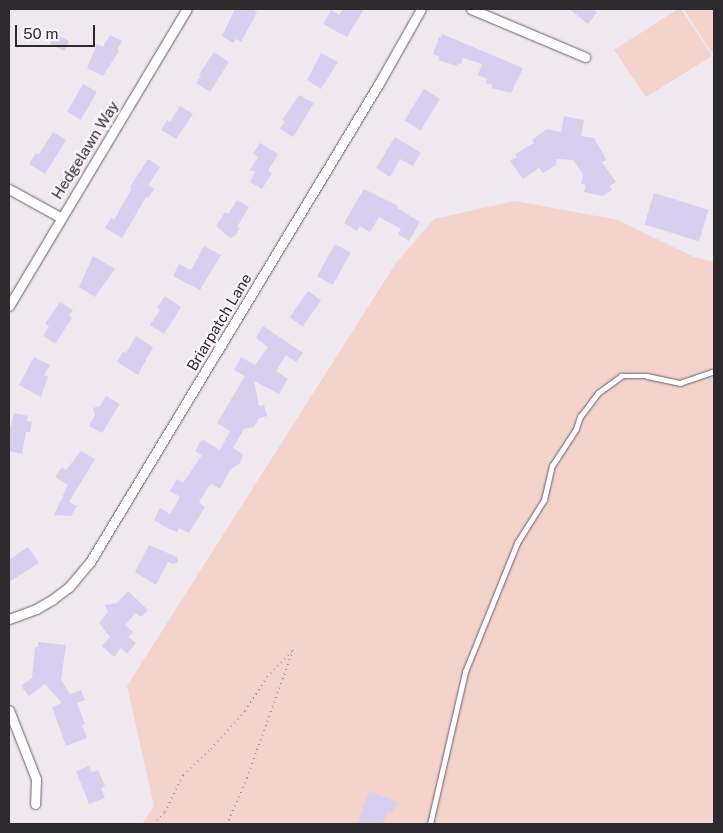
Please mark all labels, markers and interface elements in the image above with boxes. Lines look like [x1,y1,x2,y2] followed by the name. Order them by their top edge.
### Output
[18,15,98,47] scale bar
[23,25,58,42] text: 50 m
[48,97,122,203] street label: Hedgelawn Way
[183,270,255,374] street label: Briarpatch Lane

